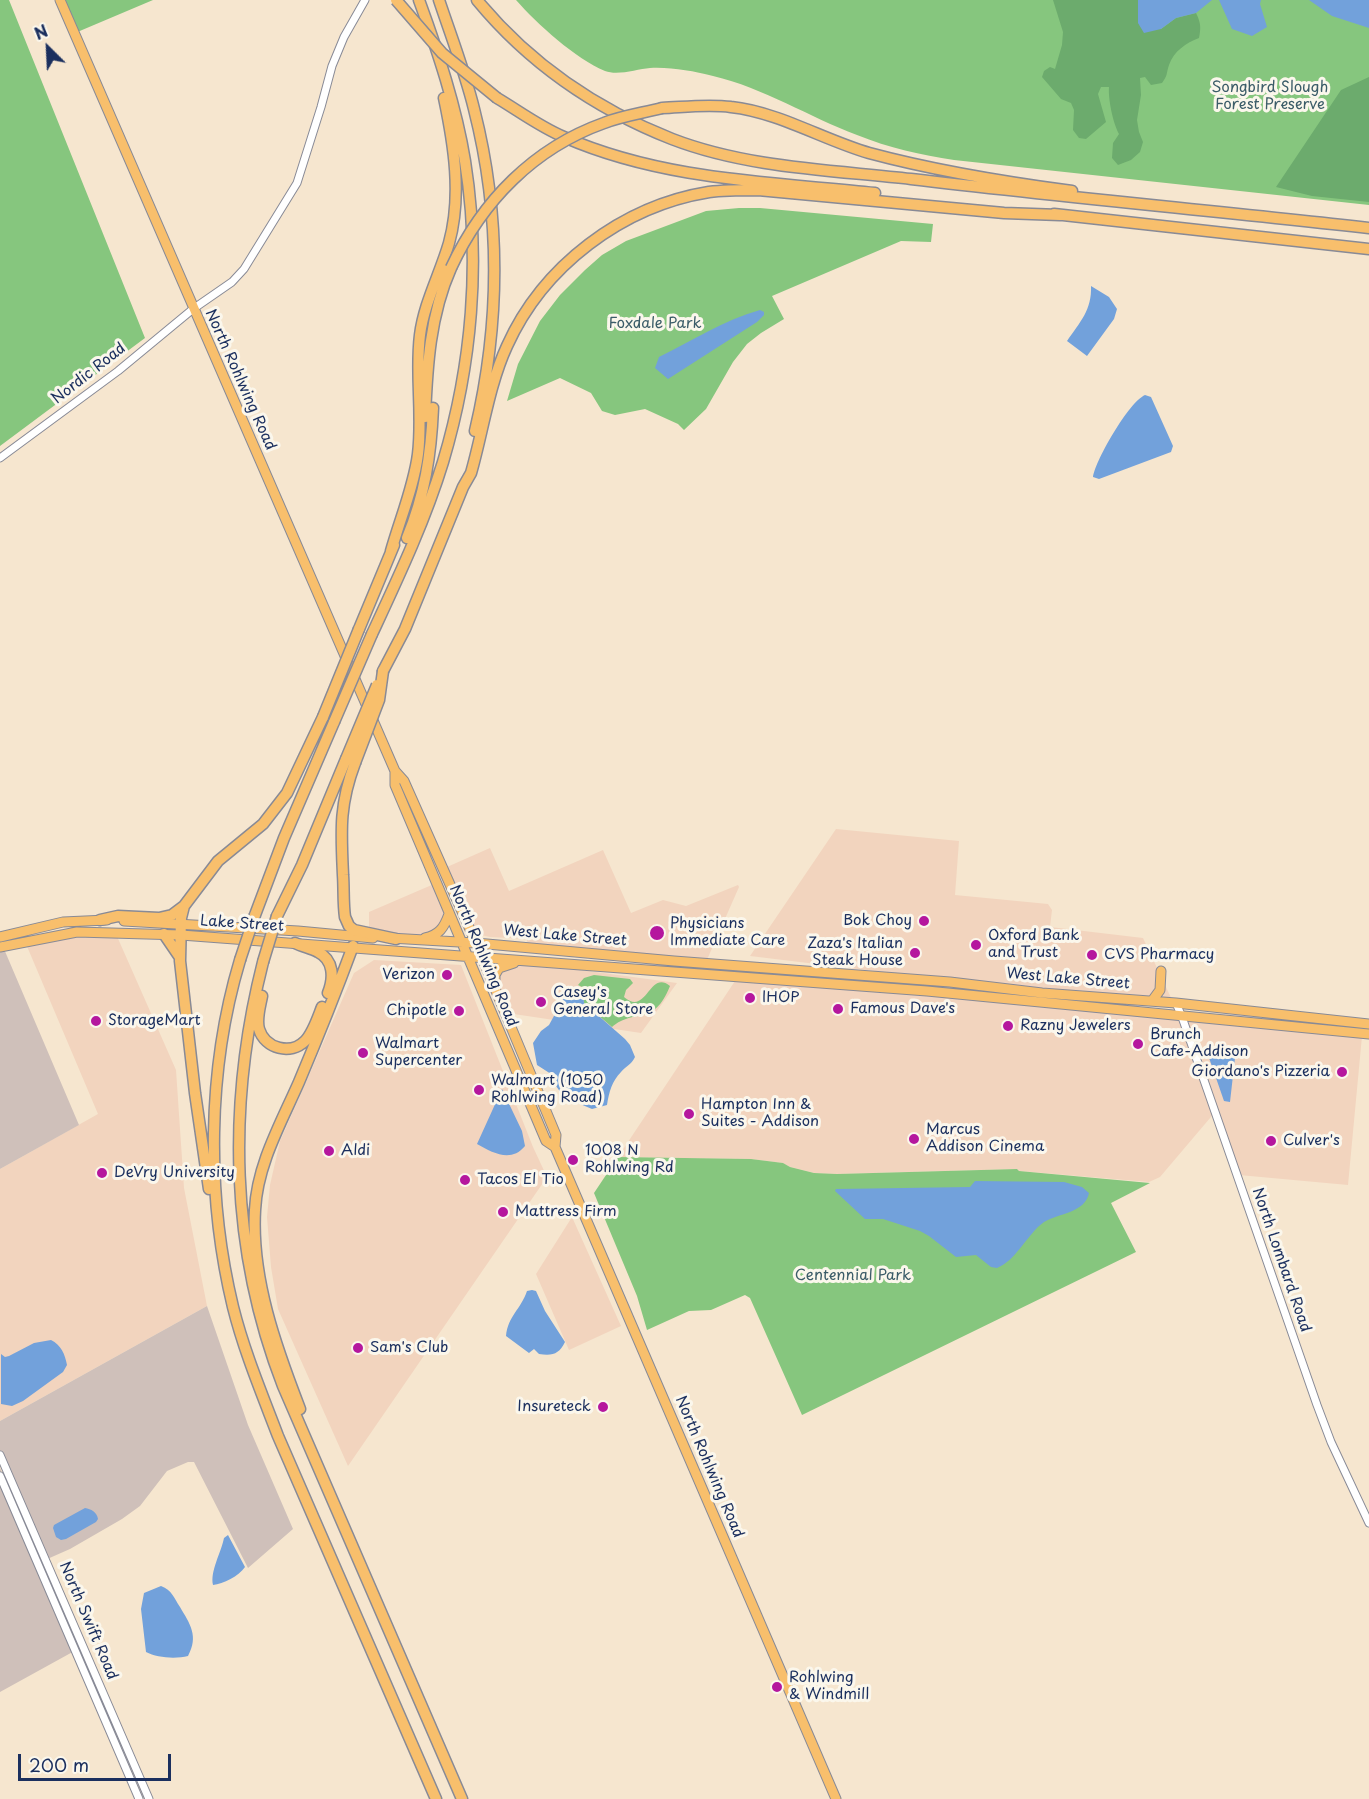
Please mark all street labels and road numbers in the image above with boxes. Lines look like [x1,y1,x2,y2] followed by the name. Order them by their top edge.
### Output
[201,307,279,453] street label: North Rohlwing Road
[48,340,130,408] street label: Nordic Road
[445,882,521,1030] street label: North Rohlwing Road
[199,912,285,936] street label: Lake Street
[502,922,628,950] street label: West Lake Street
[1005,965,1131,993] street label: West Lake Street
[1248,1185,1314,1335] street label: North Lombard Road
[671,1393,747,1541] street label: North Rohlwing Road
[55,1559,121,1683] street label: North Swift Road

